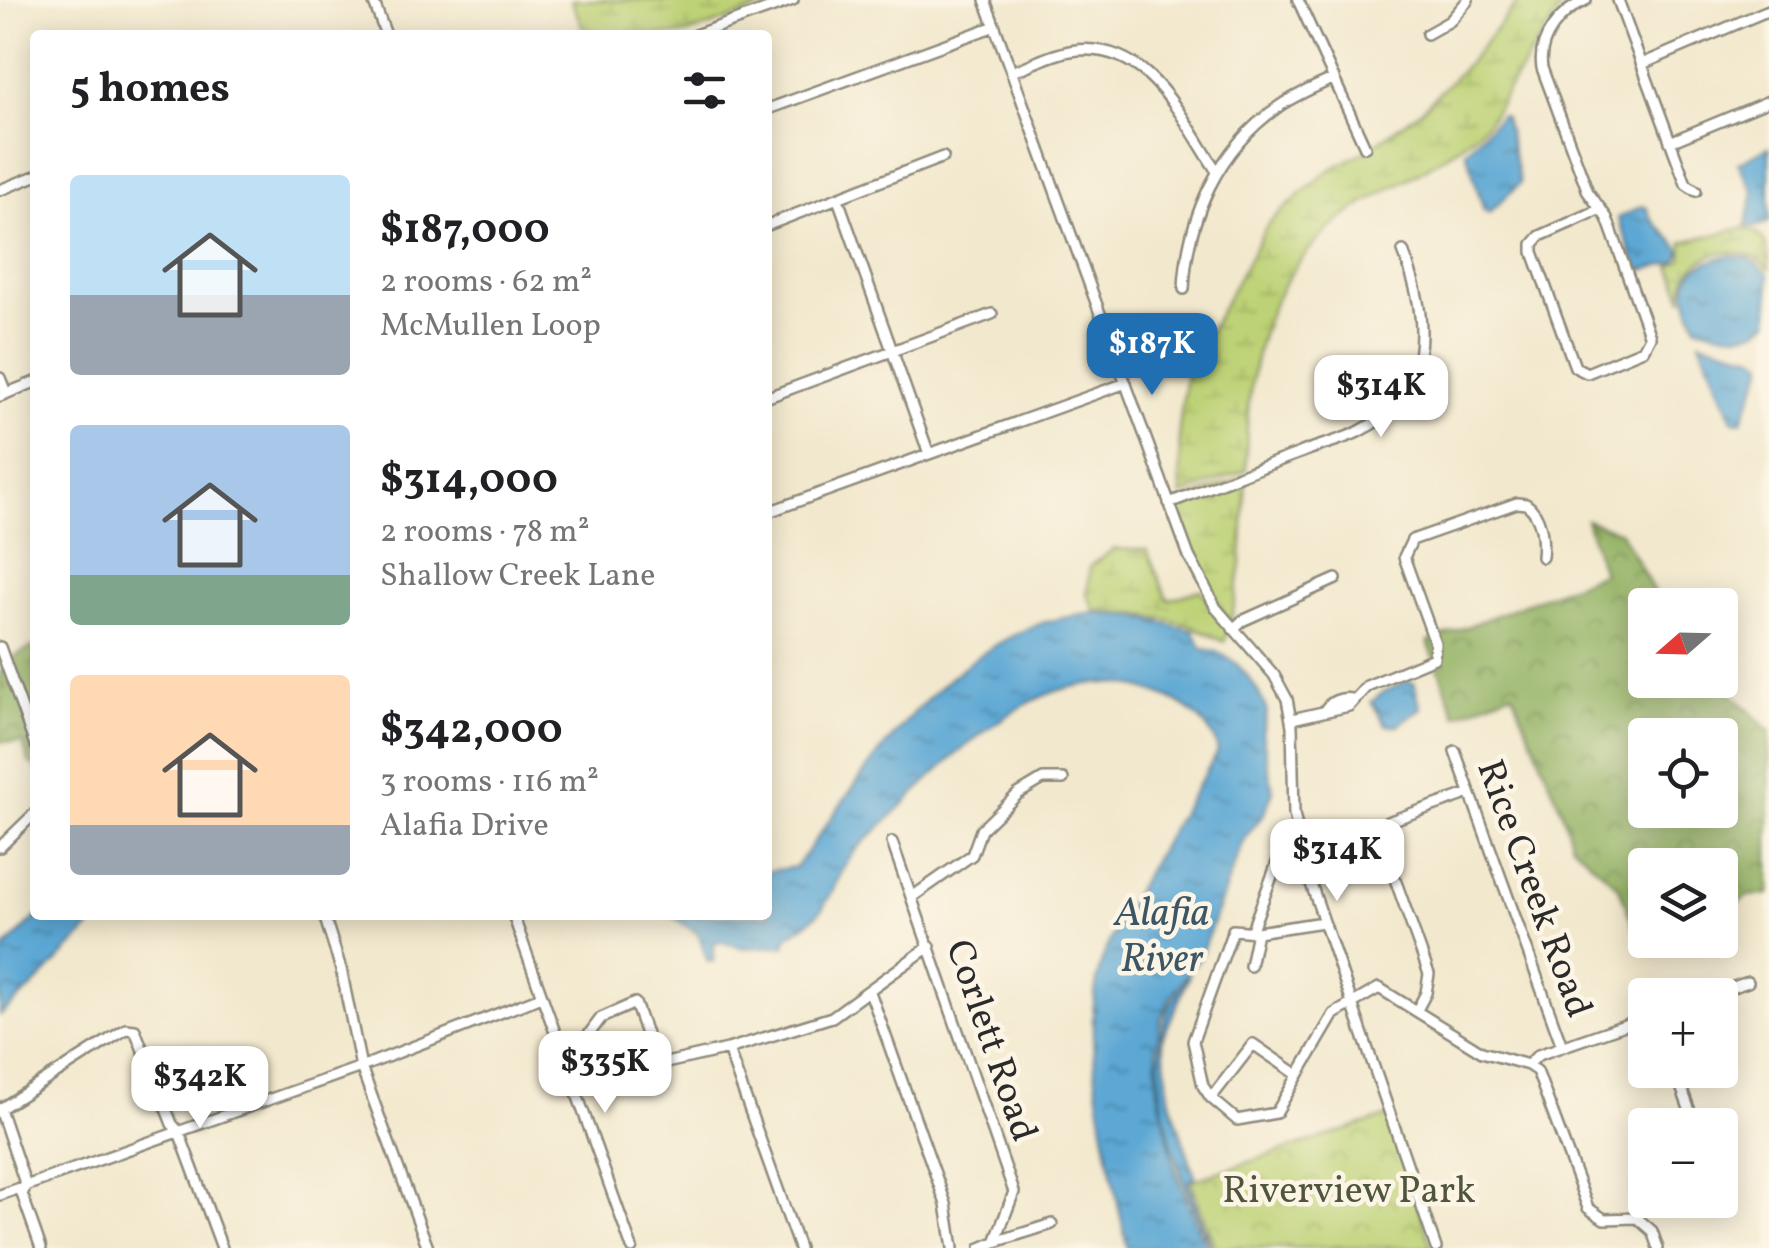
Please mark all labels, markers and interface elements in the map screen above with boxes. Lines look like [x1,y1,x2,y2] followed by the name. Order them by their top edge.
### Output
[70,61,230,120] text: 5 homes
[677,63,732,118] icon: filters
[380,202,550,261] text: $187,000
[150,215,270,335] icon: home
[380,261,592,305] text: 2 rooms · 62 m²
[380,305,601,349] text: McMullen Loop
[1082,313,1222,398] pin: $187K
[1109,323,1195,367] text: $187K
[1311,355,1451,440] pin: $314K
[1336,365,1426,409] text: $314K
[380,452,558,511] text: $314,000
[150,465,270,585] icon: home
[380,511,590,555] text: 2 rooms · 78 m²
[380,555,655,599] text: Shallow Creek Lane
[1628,588,1738,698] north arrow
[1628,588,1738,1218] map controls
[380,702,563,761] text: $342,000
[150,715,270,835] icon: home
[1628,718,1738,828] button: locate
[1461,753,1604,1026] street label: Rice Creek Road
[380,761,599,805] text: 3 rooms · 116 m²
[380,805,549,849] text: Alafia Drive
[1267,819,1407,904] pin: $314K
[1292,829,1382,873] text: $314K
[1628,848,1738,958] button: layers
[1112,887,1210,989] water label: Alafia River
[930,933,1049,1149] street label: Corlett Road
[1628,978,1738,1088] button: +
[535,1031,675,1116] pin: $335K
[561,1041,649,1085] text: $335K
[130,1046,270,1131] pin: $342K
[153,1056,247,1100] text: $342K
[1628,1108,1738,1218] button: −
[1222,1166,1476,1219] park label: Riverview Park

